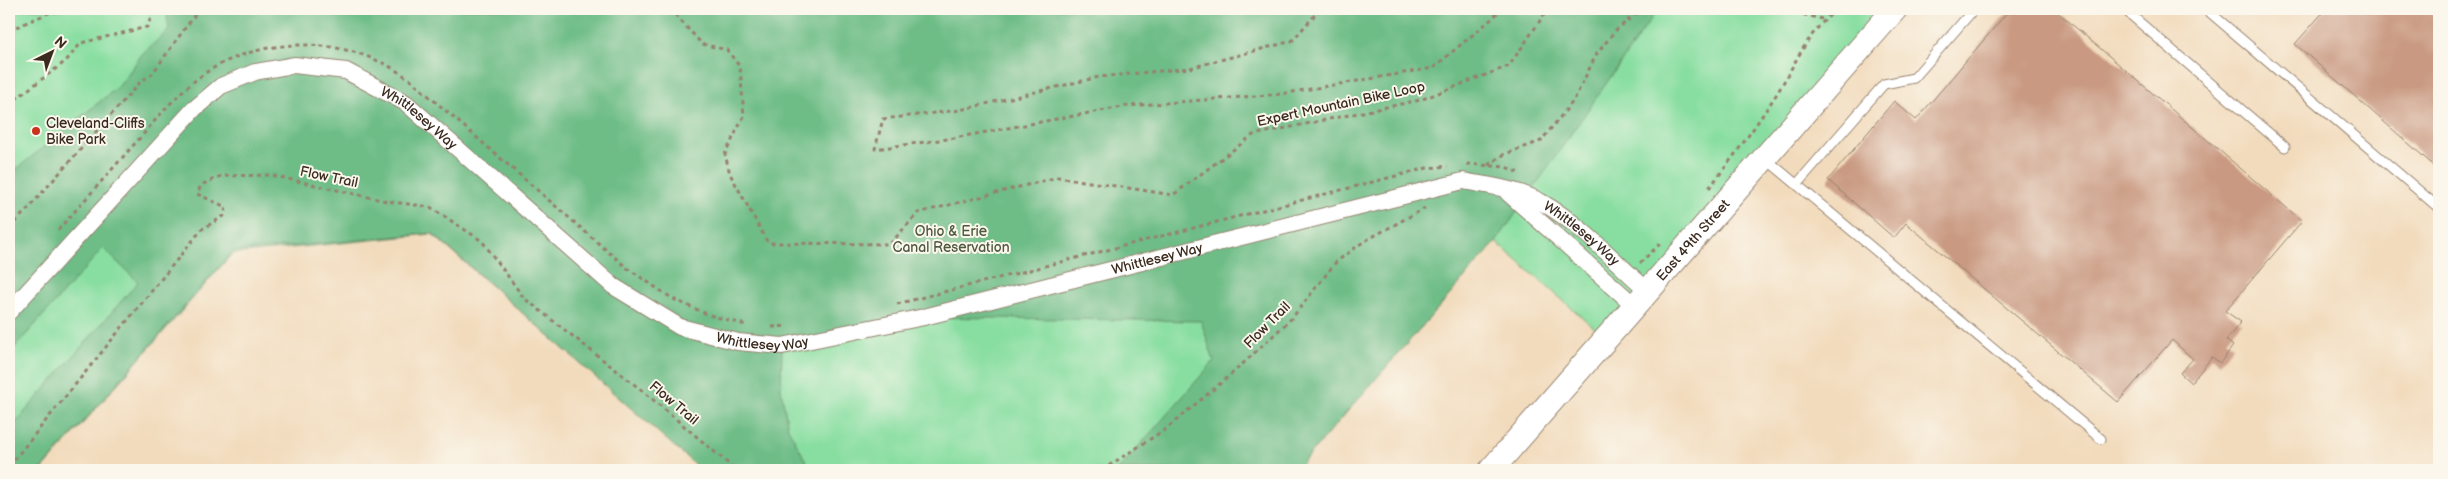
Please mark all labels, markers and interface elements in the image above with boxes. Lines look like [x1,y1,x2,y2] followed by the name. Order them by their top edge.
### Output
[28,28,78,78] north arrow
[51,33,70,53] text: N
[1256,78,1426,130] street label: Expert Mountain Bike Loop
[378,83,461,153] street label: Whittlesey Way
[46,115,145,148] place label: Cleveland-Cliffs Bike Park
[30,125,42,137] marker: Cleveland-Cliffs Bike Park
[298,163,360,191] street label: Flow Trail
[1652,195,1733,284] street label: East 49th Street
[1541,197,1624,269] street label: Whittlesey Way
[892,223,1010,256] park label: Ohio & Erie Canal Reservation
[1110,238,1205,278] street label: Whittlesey Way
[1240,298,1294,352] street label: Flow Trail
[714,328,811,355] street label: Whittlesey Way
[646,378,702,428] street label: Flow Trail

